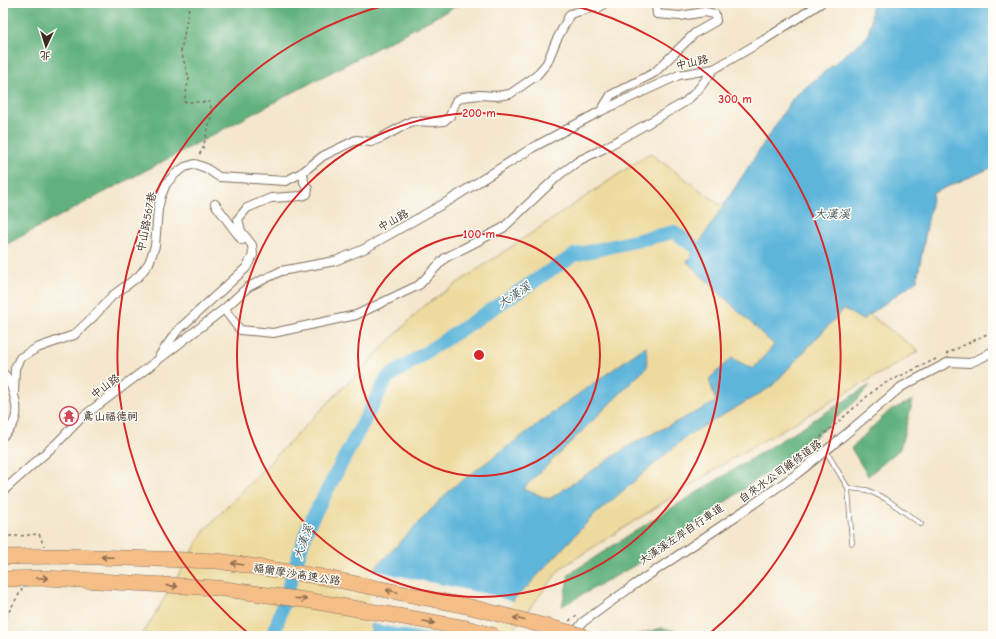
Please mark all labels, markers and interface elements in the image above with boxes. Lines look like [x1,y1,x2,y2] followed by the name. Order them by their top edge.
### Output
[26,26,66,66] north arrow
[39,49,51,62] text: 北
[675,52,710,73] street label: 中山路
[718,92,752,106] text: 300 m
[462,106,496,120] text: 200 m
[134,191,159,253] street label: 中山路567巷
[376,207,411,234] street label: 中山路
[814,207,851,221] water label: 大漢溪
[463,227,495,241] text: 100 m
[495,279,534,311] water label: 大漢溪
[472,348,486,362] centre of rings
[88,371,122,402] street label: 中山路
[58,405,80,427] temple icon: 鳶山福德祠
[83,410,138,423] place label: 鳶山福德祠
[736,437,824,506] street label: 自來水公司維修道路
[637,501,726,567] street label: 大漢溪左岸自行車道
[291,522,316,561] water label: 大漢溪
[101,554,114,561] one-way arrow
[231,560,244,568] one-way arrow
[252,561,341,588] street label: 福爾摩沙高速公路
[35,574,48,582] one-way arrow
[165,582,178,589] one-way arrow
[386,587,399,595] one-way arrow
[294,595,307,603] one-way arrow
[513,615,526,623] one-way arrow
[422,618,435,626] one-way arrow

